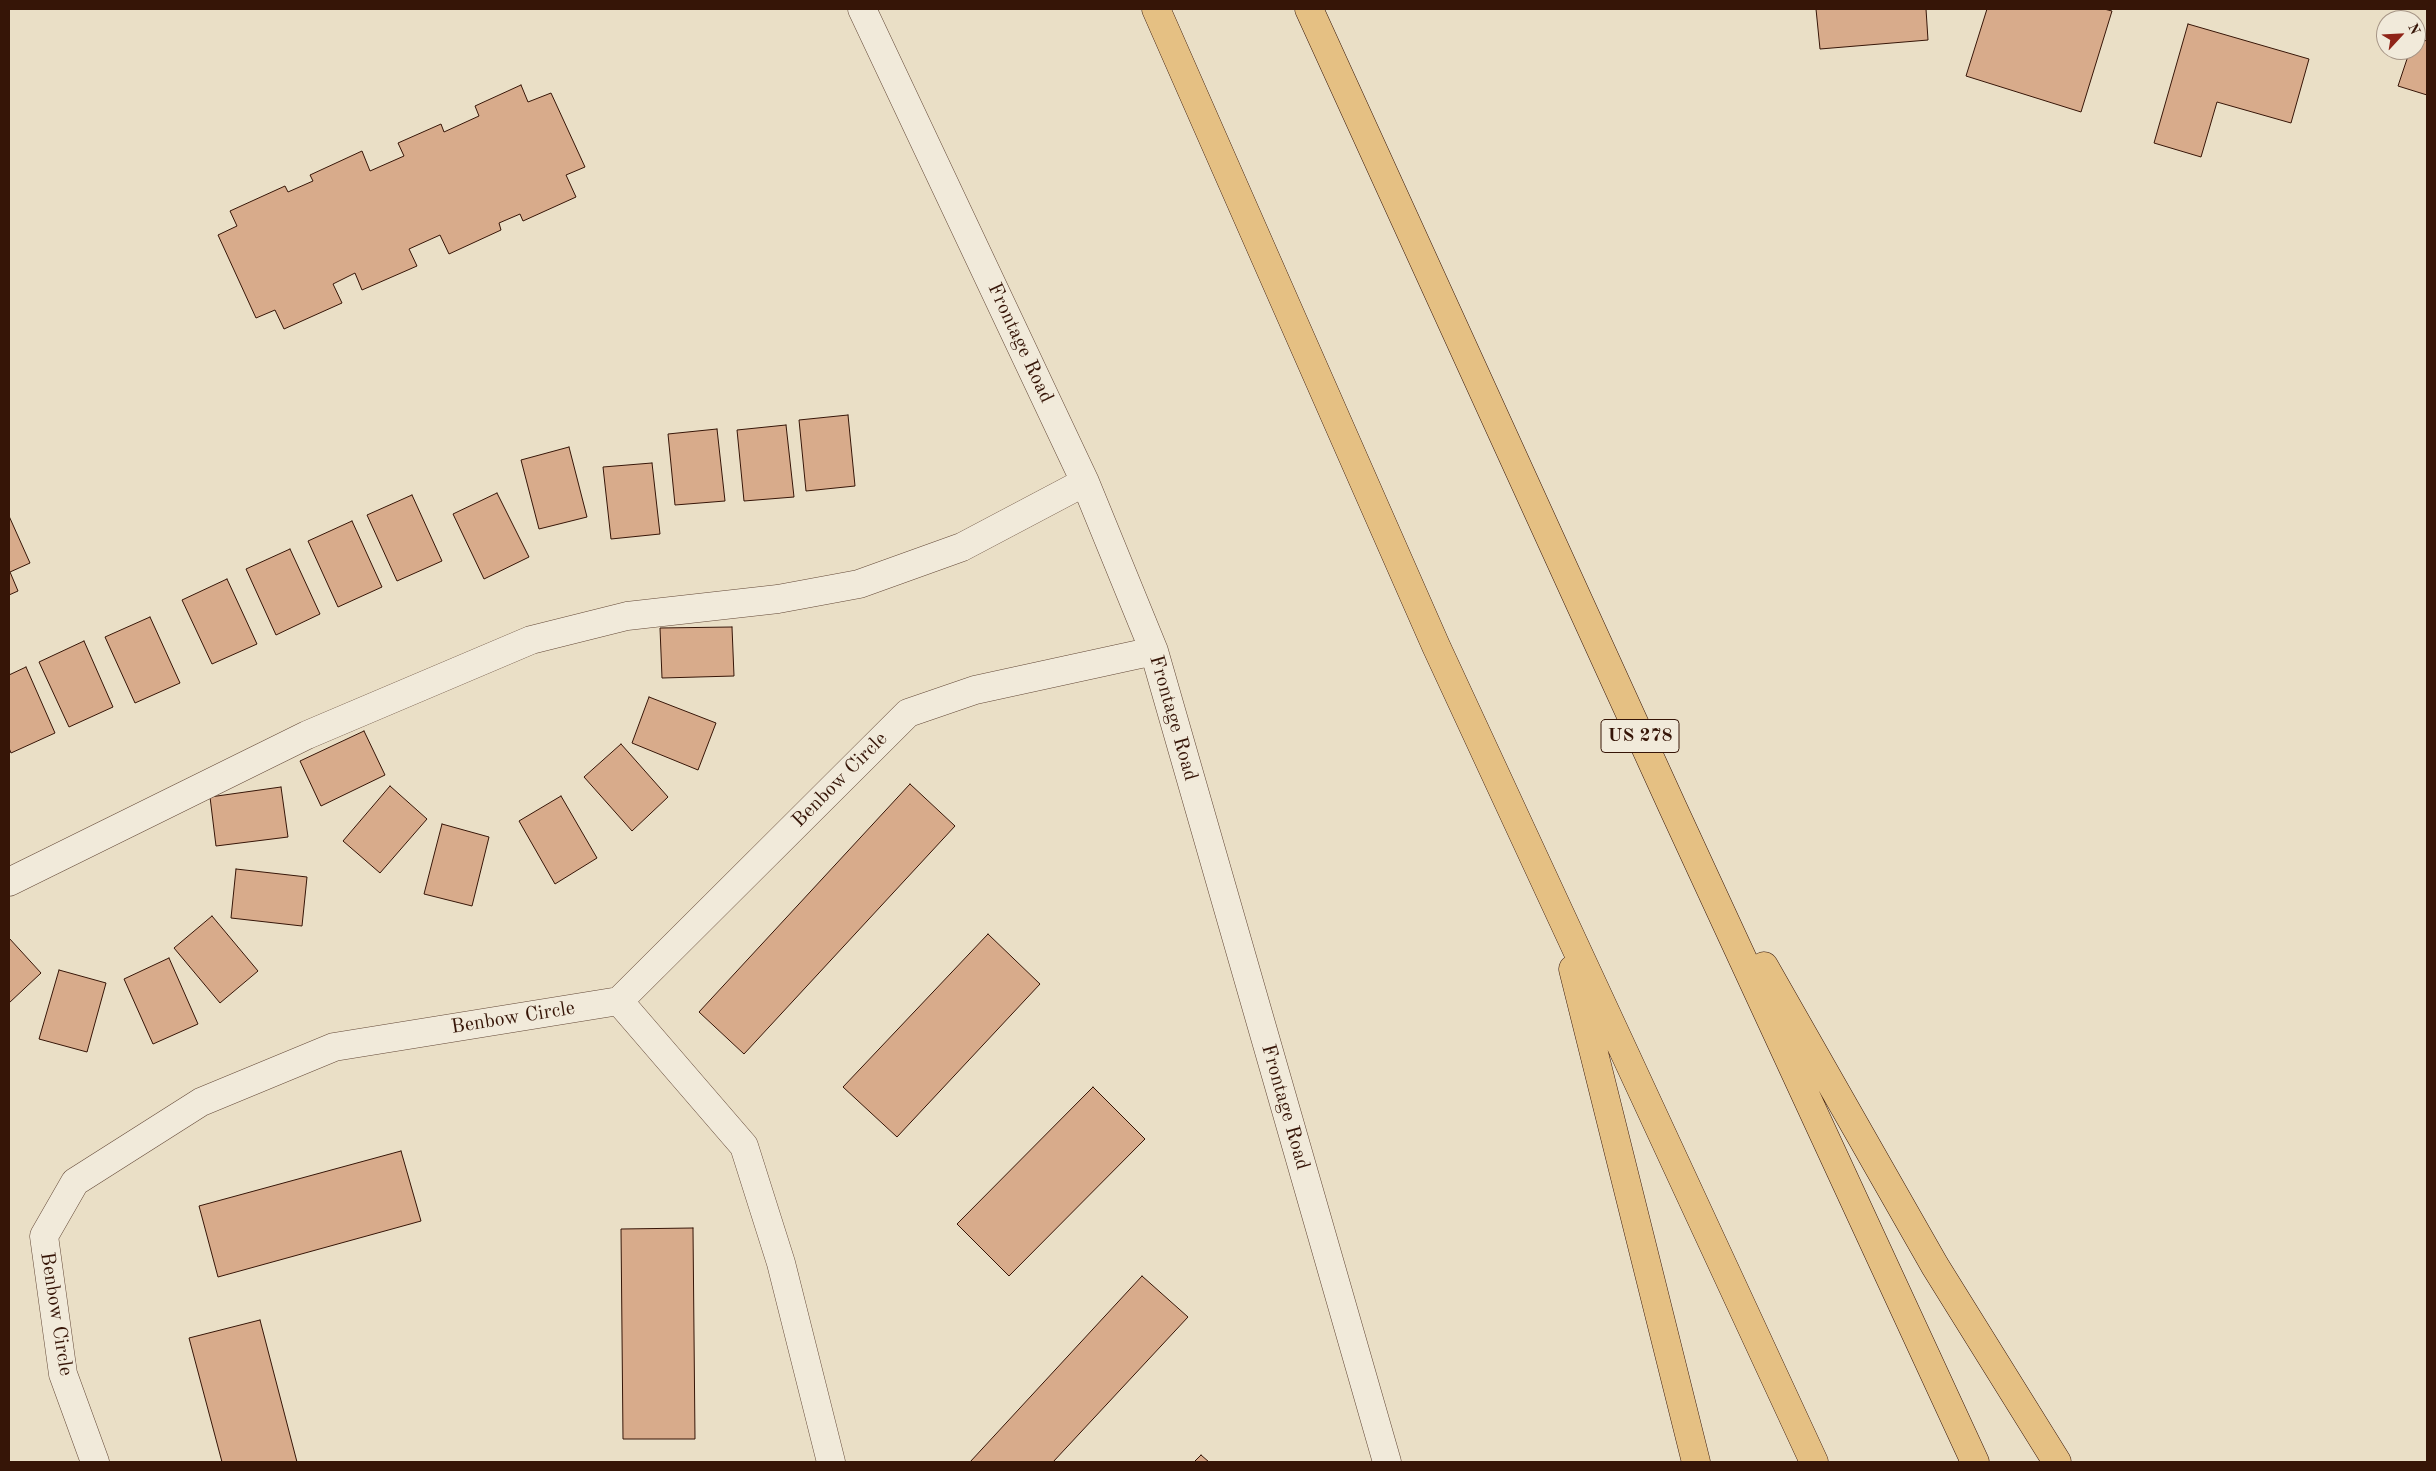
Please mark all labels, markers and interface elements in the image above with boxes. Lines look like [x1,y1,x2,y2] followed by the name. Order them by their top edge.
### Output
[2376,10,2426,60] north arrow
[2405,21,2422,37] text: N
[982,279,1058,407] street label: Frontage Road
[1144,652,1202,784] street label: Frontage Road
[1601,719,1679,752] road number: US 278
[787,727,893,833] street label: Benbow Circle
[449,996,577,1040] street label: Benbow Circle
[1256,1041,1314,1173] street label: Frontage Road
[34,1250,78,1378] street label: Benbow Circle

